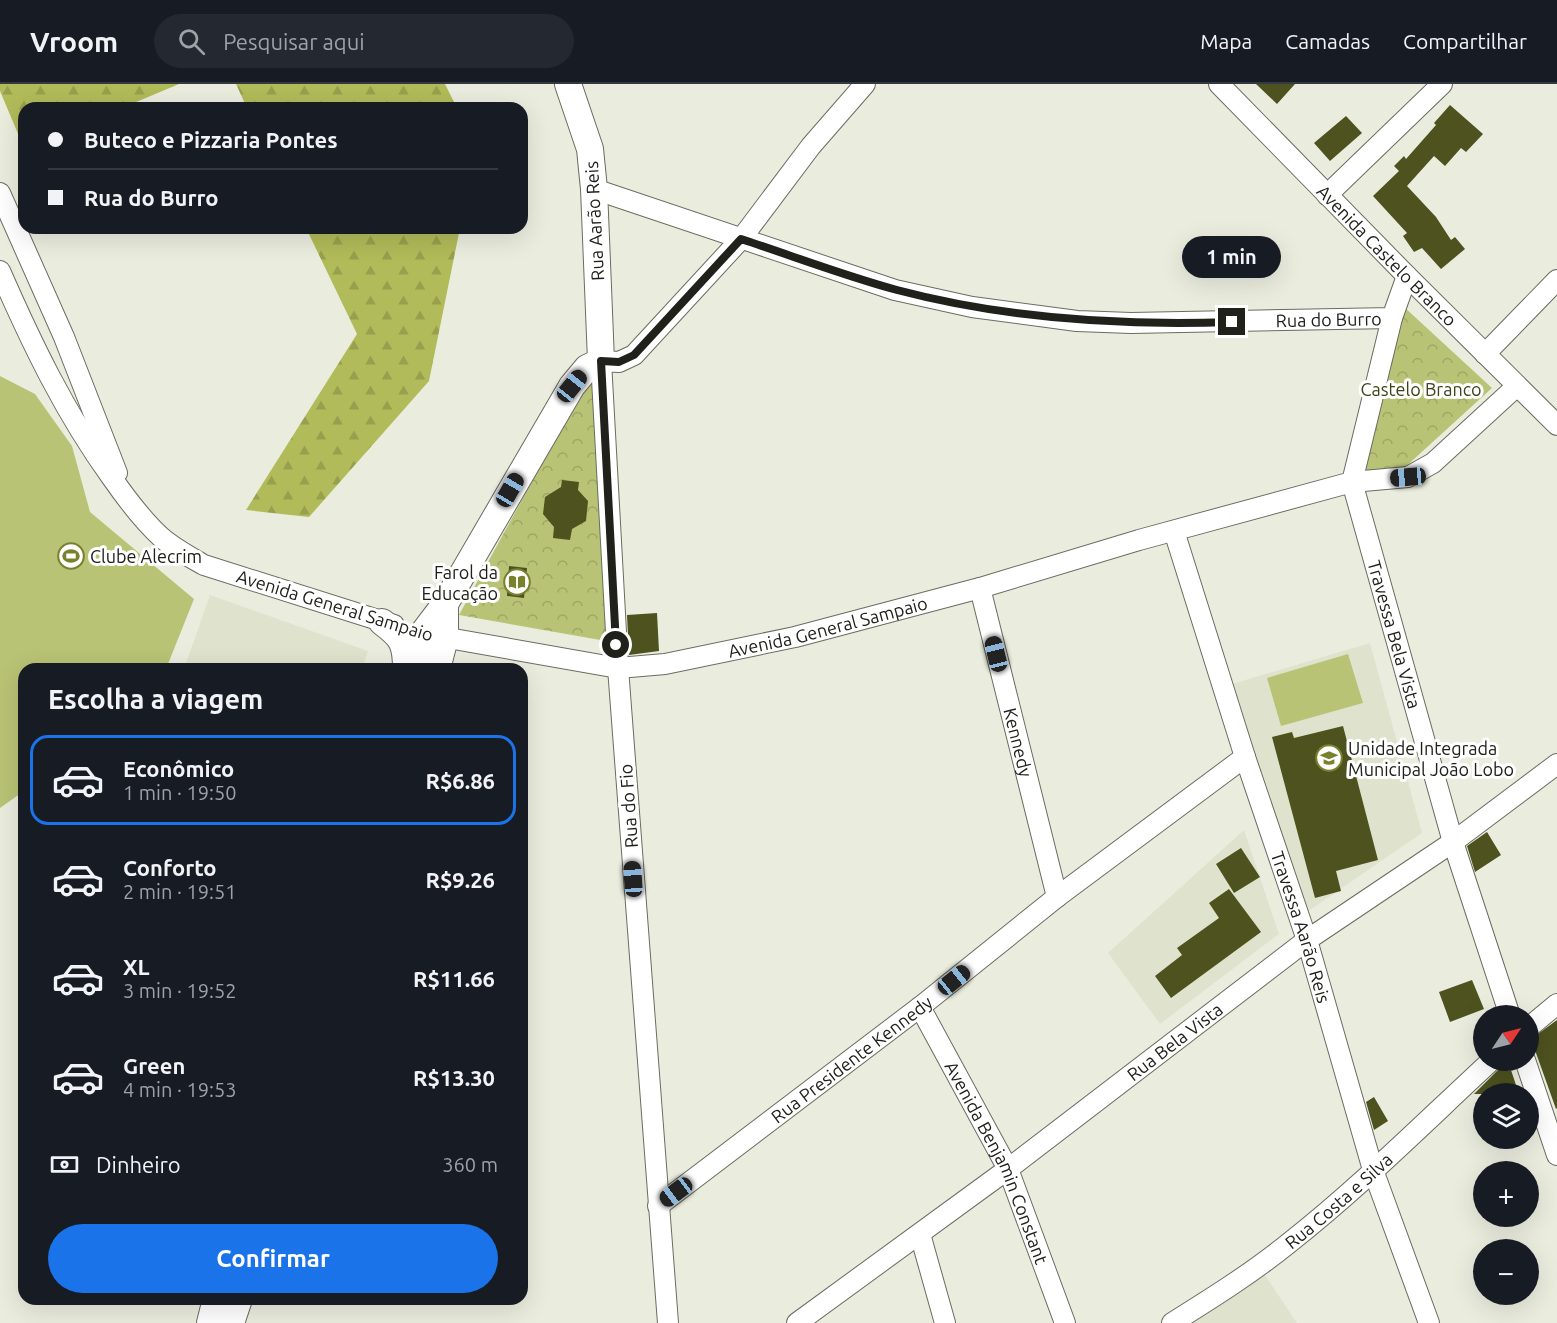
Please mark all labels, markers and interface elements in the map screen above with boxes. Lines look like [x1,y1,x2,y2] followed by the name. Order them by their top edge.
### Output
[154,14,574,68] search box
[175,25,208,58] icon: search
[30,26,118,57] text: Vroom
[223,29,365,54] text: Pesquisar aqui
[1200,29,1252,53] text: Mapa
[1285,29,1370,53] text: Camadas
[1403,29,1527,53] text: Compartilhar
[84,127,338,152] text: Buteco e Pizzaria Pontes
[581,160,607,281] street label: Rua Aarão Reis
[1313,181,1461,330] street label: Avenida Castelo Branco
[84,185,219,210] text: Rua do Burro
[1182,235,1282,277] callout: 1 min
[1206,245,1257,268] text: 1 min
[1218,308,1245,335] route end
[1275,308,1382,330] street label: Rua do Burro
[554,366,590,406] car
[1360,379,1482,399] park label: Castelo Branco
[1389,466,1427,488] car
[493,470,527,510] car
[56,541,86,571] sports icon: Clube Alecrim
[90,546,202,566] place label: Clube Alecrim
[1364,558,1425,711] street label: Travessa Bela Vista
[422,562,498,603] place label: Farol da Educação
[234,566,436,644] street label: Avenida General Sampaio
[502,567,532,597] library icon: Farol da Educação
[726,592,930,661] street label: Avenida General Sampaio
[602,631,629,658] route start
[983,634,1009,674] car
[48,684,263,714] text: Escolha a viagem
[1000,706,1037,779] street label: Kennedy
[1348,738,1514,779] place label: Unidade Integrada Municipal João Lobo
[1314,743,1344,773] school or university icon: Unidade Integrada Municipal João Lobo
[51,753,105,807] icon: car
[123,756,234,781] text: Econômico
[615,763,641,849] street label: Rua do Fio
[426,768,495,793] text: R$6.86
[123,781,237,804] text: 1 min · 19:50
[1268,849,1335,1005] street label: Travessa Aarão Reis
[51,852,105,906] icon: car
[123,855,217,880] text: Conforto
[623,860,643,898] car
[426,867,495,892] text: R$9.26
[123,880,237,903] text: 2 min · 19:51
[51,951,105,1005] icon: car
[123,954,150,979] text: XL
[934,962,974,998] car
[413,966,495,991] text: R$11.66
[123,979,237,1002] text: 3 min · 19:52
[767,991,936,1127] street label: Rua Presidente Kennedy
[1123,999,1226,1084] street label: Rua Bela Vista
[1473,1005,1539,1071] north arrow
[1473,1005,1539,1305] map controls
[51,1050,105,1104] icon: car
[123,1053,185,1078] text: Green
[941,1058,1052,1267] street label: Avenida Benjamin Constant
[413,1065,495,1090] text: R$13.30
[123,1078,237,1101] text: 4 min · 19:53
[1473,1083,1539,1149] button: layers
[48,1148,81,1181] icon: cash
[1281,1149,1396,1252] street label: Rua Costa e Silva
[96,1152,181,1177] text: Dinheiro
[442,1153,498,1176] text: 360 m
[1473,1161,1539,1227] button: +
[656,1174,696,1210] car
[48,1224,498,1293] button: Confirmar
[1473,1239,1539,1305] button: −

